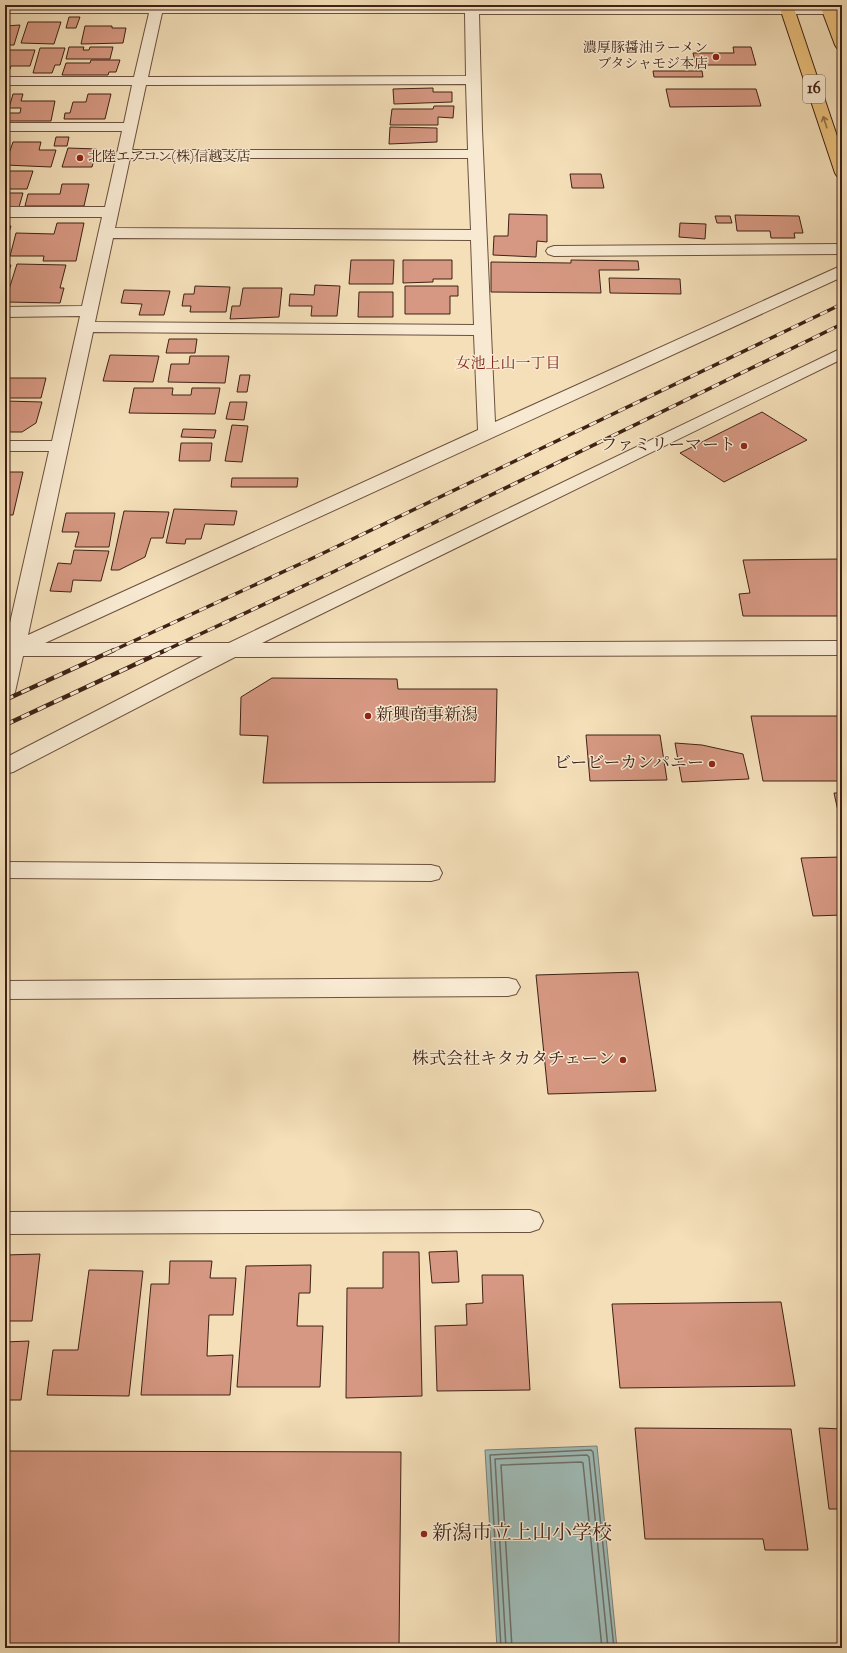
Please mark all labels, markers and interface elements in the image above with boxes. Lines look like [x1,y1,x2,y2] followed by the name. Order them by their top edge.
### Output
[583,39,708,75] place label: 濃厚豚醤油ラーメン ブタシャモジ本店
[711,52,721,62] marker: 濃厚豚醤油ラーメン ブタシャモジ本店
[803,75,825,103] road number: 16
[821,116,828,129] one-way arrow
[88,148,250,168] place label: 北陸エアコン(株)信越支店
[75,153,85,163] marker: 北陸エアコン(株)信越支店
[455,354,561,375] district label: 女池上山一丁目
[600,434,736,458] place label: ファミリーマート
[739,441,749,451] marker: ファミリーマート
[376,704,478,728] place label: 新興商事新潟
[363,711,373,721] marker: 新興商事新潟
[554,752,704,776] place label: ビービーカンパニー
[707,759,717,769] marker: ビービーカンパニー
[412,1048,615,1072] place label: 株式会社キタカタチェーン
[618,1055,628,1065] marker: 株式会社キタカタチェーン
[432,1520,612,1549] place label: 新潟市立上山小学校
[419,1529,429,1539] marker: 新潟市立上山小学校

